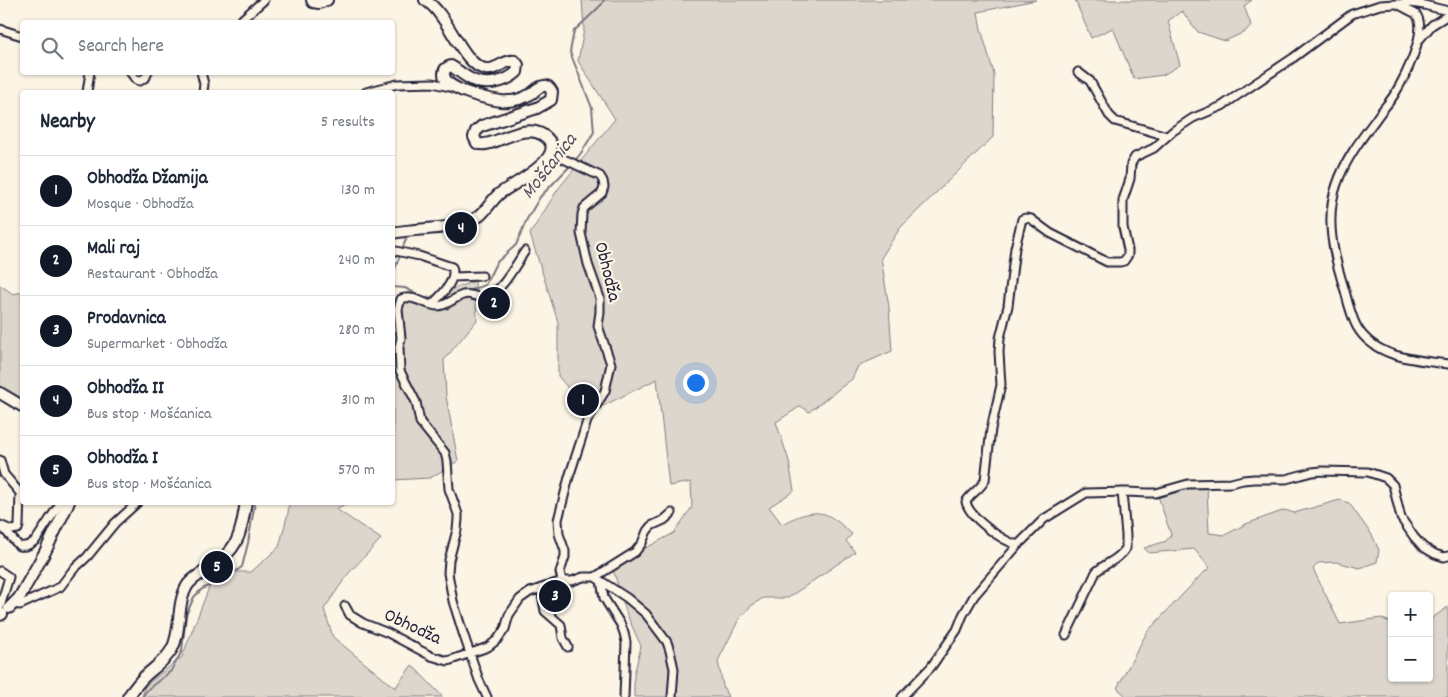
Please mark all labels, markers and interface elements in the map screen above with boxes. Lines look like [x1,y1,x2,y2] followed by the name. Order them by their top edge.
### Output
[20,20,395,75] search box
[38,34,66,62] icon: search
[78,34,164,61] text: Search here
[40,108,95,138] text: Nearby
[321,111,375,134] text: 5 results
[515,127,586,206] water label: Mošćanica
[87,166,208,193] text: Obhodža Džamija
[54,179,58,202] text: 1
[341,179,375,202] text: 130 m
[87,193,193,216] text: Mosque · Obhodža
[445,209,477,247] pin: 4
[87,236,140,263] text: Mali raj
[586,239,627,306] street label: Obhodža
[53,249,60,272] text: 2
[338,249,375,272] text: 240 m
[87,263,218,286] text: Restaurant · Obhodža
[478,284,510,322] pin: 2
[87,306,166,333] text: Prodavnica
[52,319,60,342] text: 3
[338,319,375,342] text: 280 m
[87,333,227,356] text: Supermarket · Obhodža
[683,370,709,396] your location
[87,376,164,403] text: Obhodža II
[567,381,599,419] pin: 1
[53,389,59,412] text: 4
[341,389,375,412] text: 310 m
[87,403,212,426] text: Bus stop · Mošćanica
[87,446,158,473] text: Obhodža I
[52,459,60,482] text: 5
[338,459,375,482] text: 570 m
[87,473,212,496] text: Bus stop · Mošćanica
[201,548,233,586] pin: 5
[539,577,571,615] pin: 3
[1388,592,1433,682] map controls
[1388,592,1433,637] button: +
[379,603,446,654] street label: Obhodža
[1388,637,1433,682] button: −

